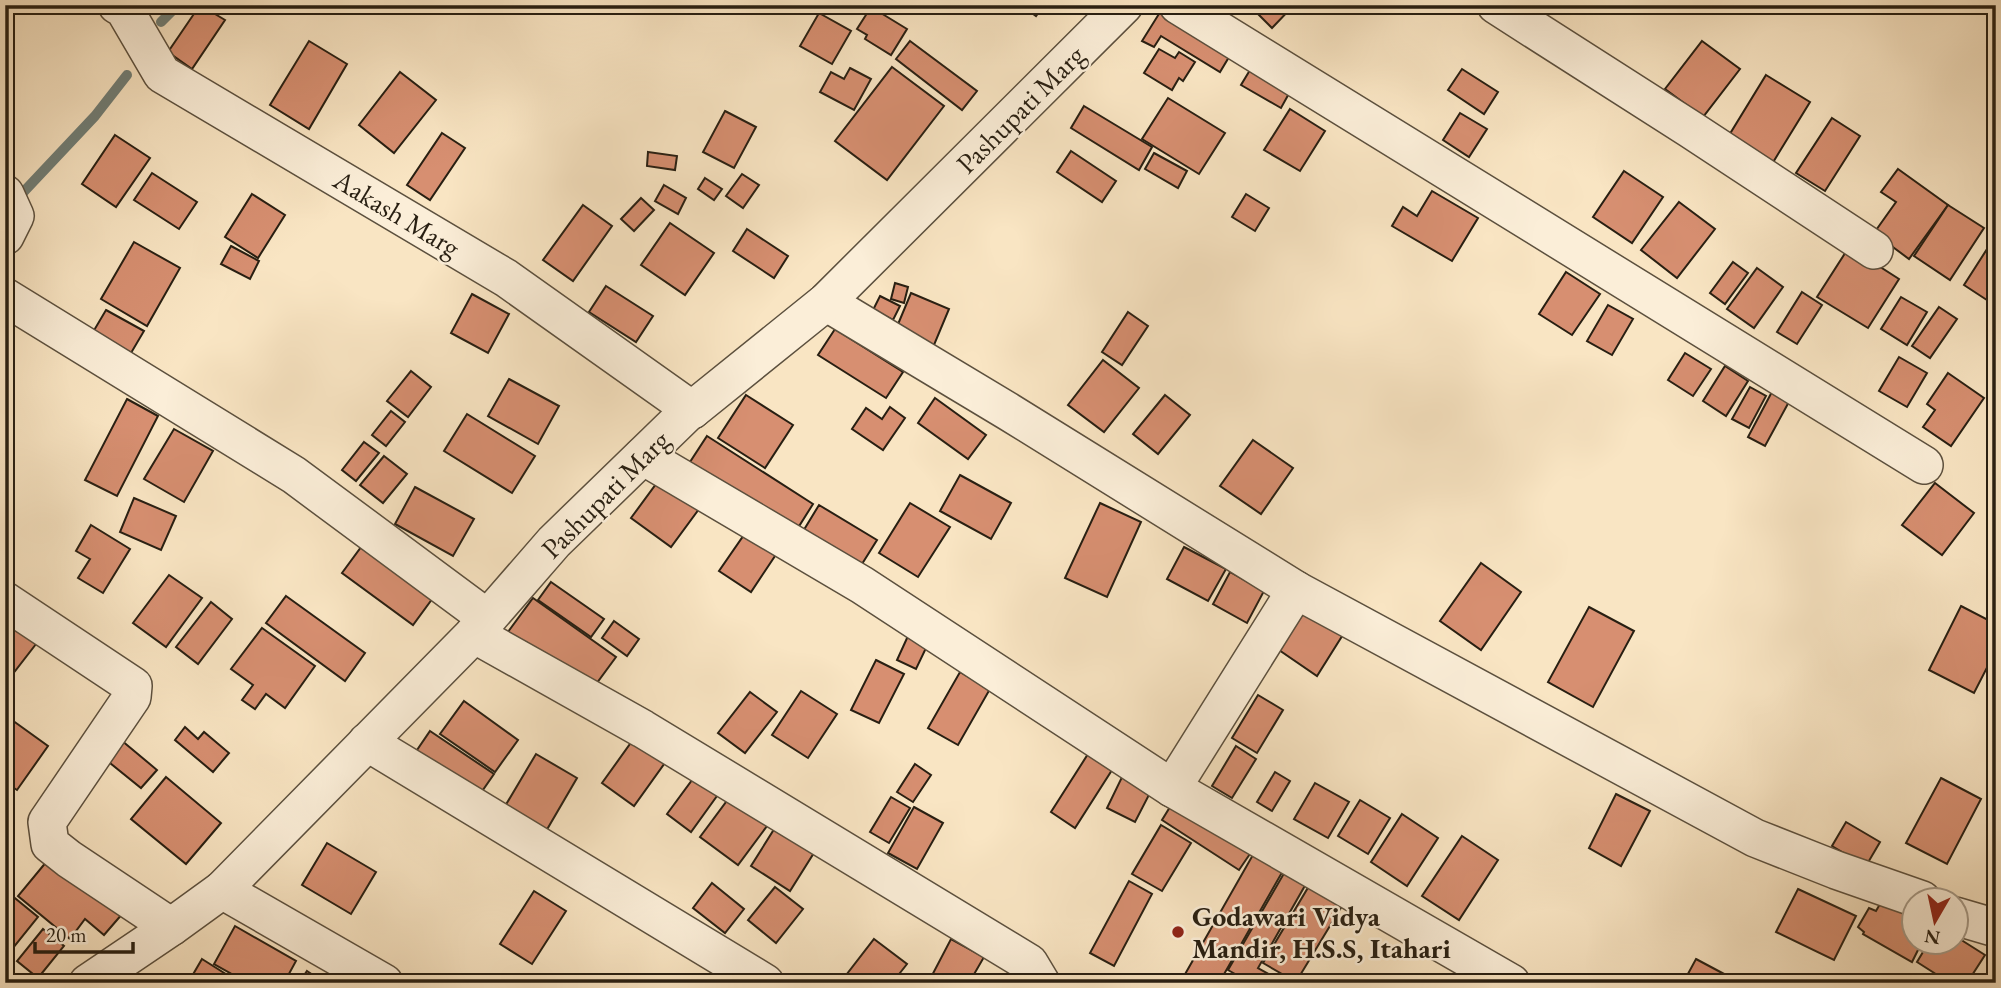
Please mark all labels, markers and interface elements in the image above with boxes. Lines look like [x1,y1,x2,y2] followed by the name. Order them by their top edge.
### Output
[948,37,1092,181] street label: Pashupati Marg
[326,161,468,265] street label: Aakash Marg
[533,422,677,566] street label: Pashupati Marg
[1899,886,1969,956] north arrow
[1192,898,1451,966] place label: Godawari Vidya Mandir, H.S.S, Itahari
[35,911,133,955] scale bar
[46,921,87,948] text: 20 m
[1170,924,1186,940] marker: Godawari Vidya Mandir, H.S.S, Itahari
[1922,924,1942,951] text: N

